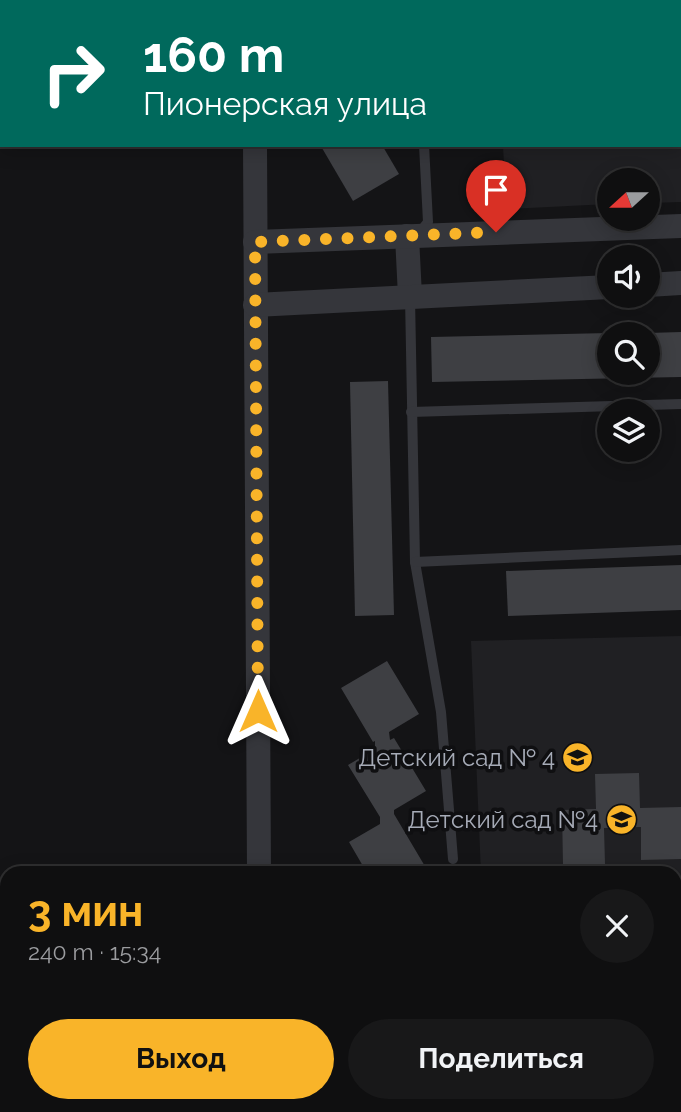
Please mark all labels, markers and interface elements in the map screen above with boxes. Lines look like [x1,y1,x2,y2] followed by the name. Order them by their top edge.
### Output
[143,26,284,83] text: 160 m
[28,28,119,119] icon: right
[143,85,427,122] text: Пионерская улица
[466,160,526,232] pin
[597,168,660,231] north arrow
[597,168,660,462] map controls
[477,171,515,209] icon: arrive
[597,245,660,308] button: sound
[597,322,660,385] button: search
[597,399,660,462] button: layers
[221,674,295,748] position arrow
[561,740,595,774] school or university icon: Детский сад № 4
[358,743,555,772] place label: Детский сад № 4
[604,802,638,836] school or university icon: Детский сад №4
[407,805,598,834] place label: Детский сад №4
[28,887,143,936] text: 3 мин
[580,889,654,963] button: close
[28,938,161,965] text: 240 m · 15:34
[28,1019,334,1099] button: Выход
[348,1019,654,1099] button: Поделиться

